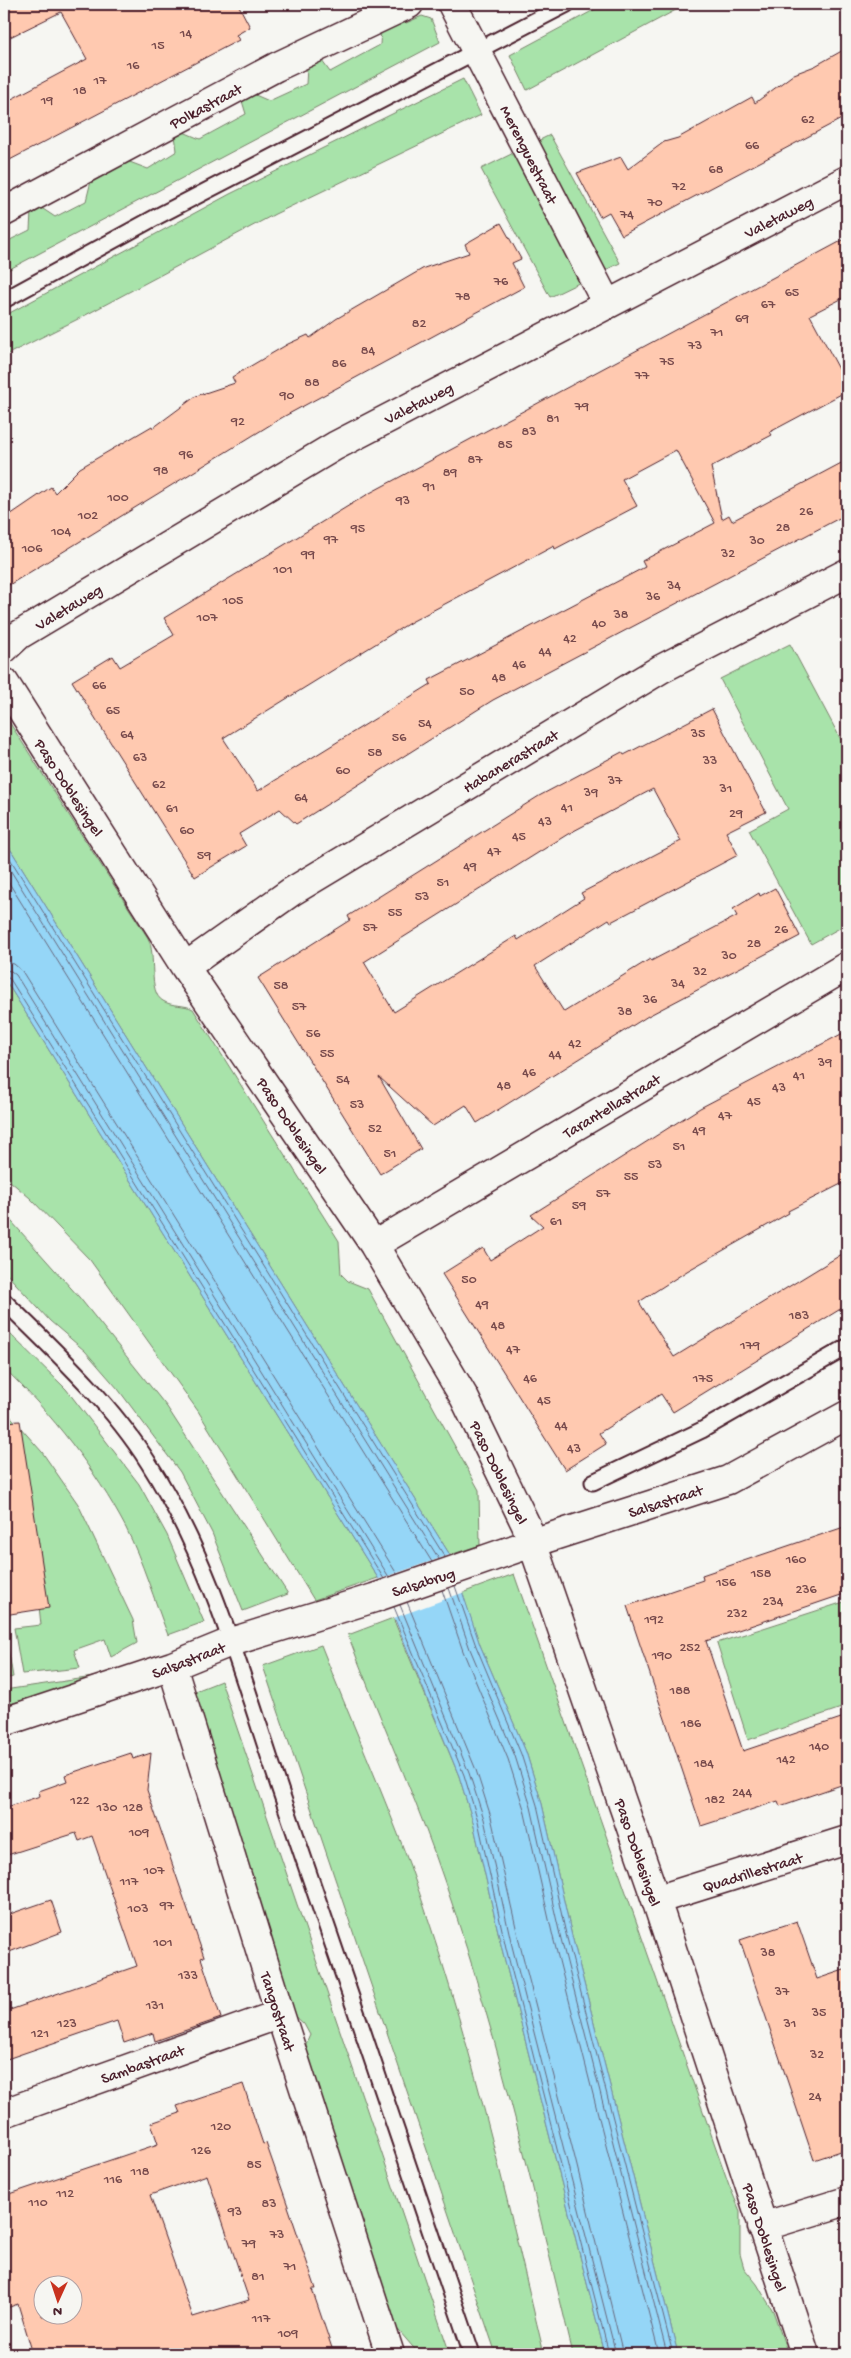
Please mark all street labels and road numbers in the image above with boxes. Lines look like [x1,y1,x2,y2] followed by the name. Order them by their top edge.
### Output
[166,80,247,136] street label: Polkastraat
[494,103,561,209] street label: Merenguestraat
[741,194,817,245] street label: Valetaweg
[381,380,457,431] street label: Valetaweg
[32,582,107,637] street label: Valetaweg
[461,726,564,799] street label: Habanerastraat
[28,736,106,841] street label: Paso Doblesingel
[560,1071,666,1145] street label: Tarantellastraat
[250,1074,329,1179] street label: Paso Doblesingel
[463,1418,530,1528] street label: Paso Doblesingel
[627,1482,707,1524] street label: Salsastraat
[390,1565,458,1603] street label: Salsabrug
[150,1639,230,1685] street label: Salsastraat
[608,1796,663,1909] street label: Paso Doblesingel
[701,1850,807,1899] street label: Quadrillestraat
[254,1969,298,2056] street label: Tangostraat
[99,2042,189,2090] street label: Sambastraat
[736,2181,789,2295] street label: Paso Doblesingel

